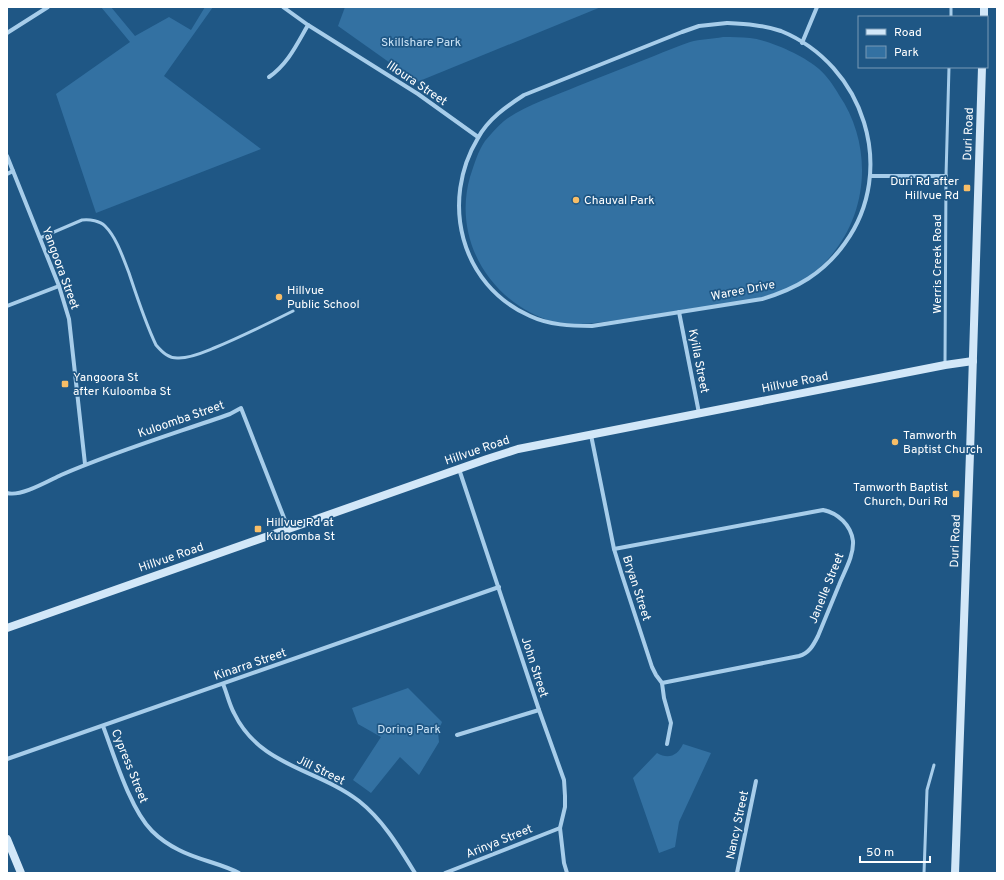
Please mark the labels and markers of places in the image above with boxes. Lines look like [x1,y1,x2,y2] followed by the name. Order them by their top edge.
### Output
[890,174,959,204] place label: Duri Rd after Hillvue Rd
[962,183,972,193] marker: Duri Rd after Hillvue Rd
[584,193,655,209] place label: Chauval Park
[571,195,581,205] marker: Chauval Park
[287,283,360,313] place label: Hillvue Public School
[274,292,284,302] marker: Hillvue Public School
[73,370,171,400] place label: Yangoora St after Kuloomba St
[60,379,70,389] marker: Yangoora St after Kuloomba St
[903,428,983,458] place label: Tamworth Baptist Church
[890,437,900,447] marker: Tamworth Baptist Church
[853,480,948,510] place label: Tamworth Baptist Church, Duri Rd
[951,489,961,499] marker: Tamworth Baptist Church, Duri Rd
[266,515,335,545] place label: Hillvue Rd at Kuloomba St
[253,524,263,534] marker: Hillvue Rd at Kuloomba St

